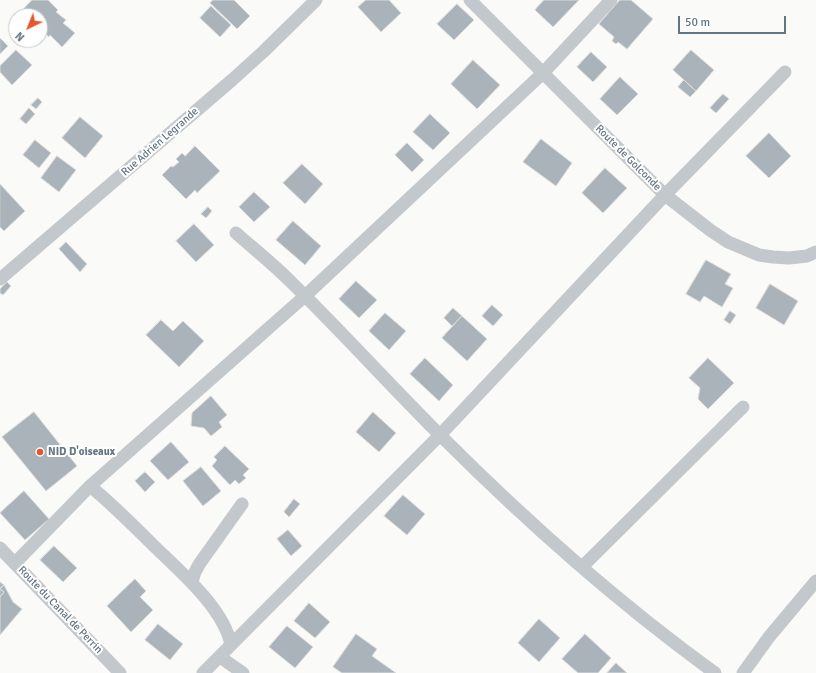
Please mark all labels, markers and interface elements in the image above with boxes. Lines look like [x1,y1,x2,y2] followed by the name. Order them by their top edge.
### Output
[8,8,48,48] north arrow
[680,8,788,34] scale bar
[685,15,710,30] text: 50 m
[13,29,27,44] text: N
[119,105,201,179] street label: Rue Adrien Legrande
[592,122,664,194] street label: Route de Golconde
[48,445,115,459] place label: NID D'oiseaux
[35,447,45,457] marker: NID D'oiseaux
[15,564,105,656] street label: Route du Canal de Perrin

